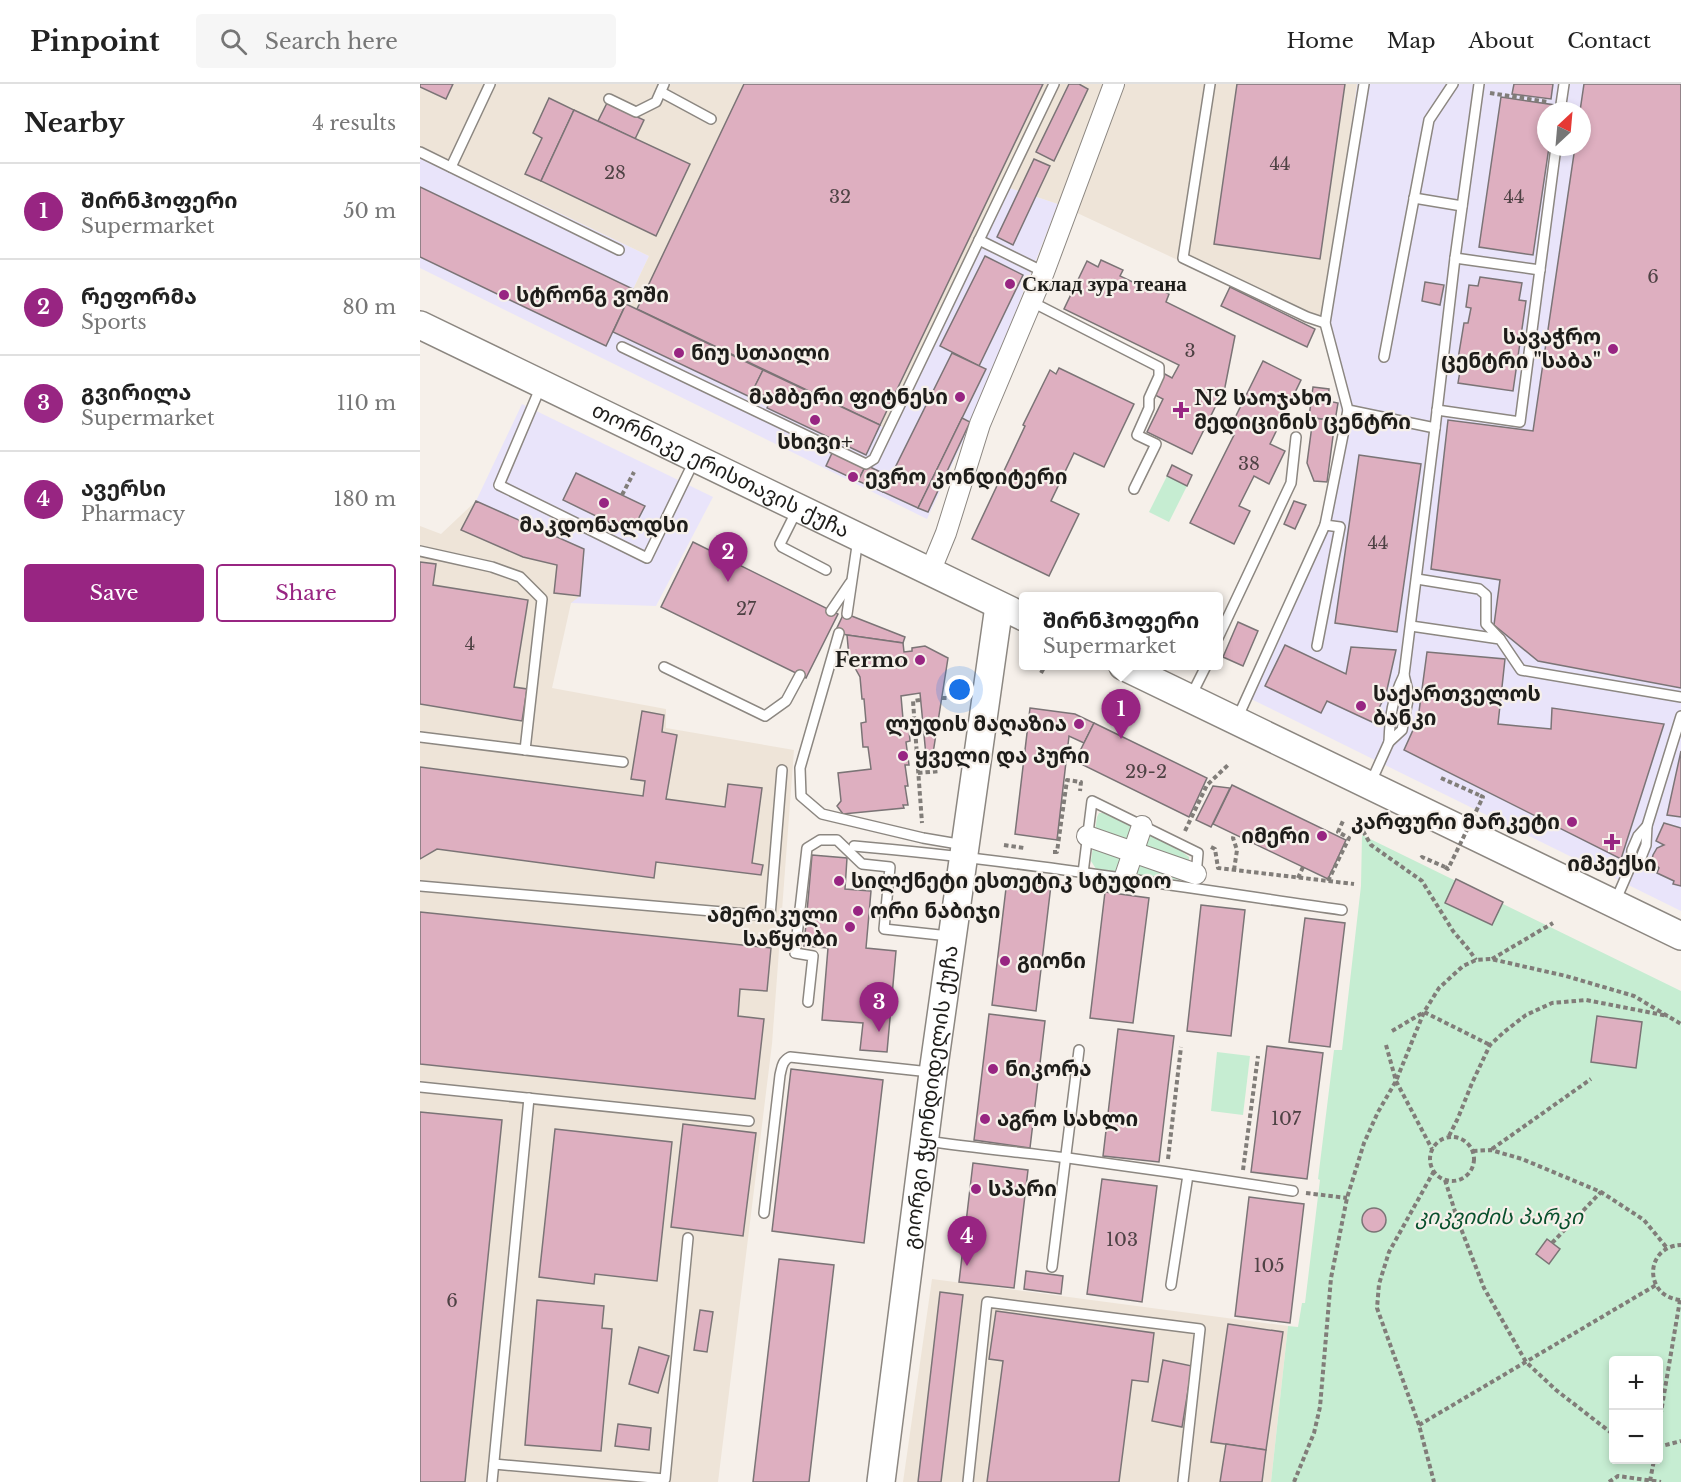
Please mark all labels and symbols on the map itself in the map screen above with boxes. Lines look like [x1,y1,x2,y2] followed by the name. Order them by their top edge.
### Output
[1537,102,1591,156] north arrow
[1269,153,1291,175] house number: 44
[604,162,626,184] house number: 28
[829,186,851,208] house number: 32
[1503,186,1525,208] house number: 44
[1647,266,1659,288] house number: 6
[1022,271,1187,297] place label: Склад зура теана
[1003,277,1017,291] marker: Склад зура теана
[516,282,669,308] place label: სტრონგ ვოში
[497,288,511,302] marker: სტრონგ ვოში
[1441,324,1601,374] place label: სავაჭრო ცენტრი "საბა"
[691,340,830,366] place label: ნიუ სთაილი
[1184,340,1196,362] house number: 3
[1606,342,1620,356] marker: სავაჭრო ცენტრი "საბა"
[672,346,686,360] marker: ნიუ სთაილი
[749,384,948,410] place label: მამბერი ფიტნესი
[1194,385,1411,435] place label: N2 საოჯახო მედიცინის ცენტრი
[953,390,967,404] marker: მამბერი ფიტნესი
[588,397,854,544] street label: თორნიკე ერისთავის ქუჩა
[1172,401,1190,419] marker: N2 საოჯახო მედიცინის ცენტრი
[808,413,822,427] marker: სხივი+
[777,429,853,455] place label: სხივი+
[1238,453,1260,475] house number: 38
[865,464,1067,490] place label: ევრო კონდიტერი
[846,470,860,484] marker: ევრო კონდიტერი
[597,496,611,510] marker: მაკდონალდსი
[519,512,689,538] place label: მაკდონალდსი
[708,532,748,582] pin: 2
[1367,532,1389,554] house number: 44
[736,598,757,620] house number: 27
[465,633,475,655] house number: 4
[835,647,908,673] place label: Fermo
[913,653,927,667] marker: Fermo
[945,675,974,704] your location
[1373,681,1541,731] place label: საქართველოს ბანკი
[1102,690,1140,739] pin: 1
[1354,699,1368,713] marker: საქართველოს ბანკი
[885,711,1067,737] place label: ლუდის მაღაზია
[1072,717,1086,731] marker: ლუდის მაღაზია
[915,743,1090,769] place label: ყველი და პური
[896,749,910,763] marker: ყველი და პური
[1125,761,1167,783] house number: 29-2
[1351,809,1560,835] place label: კარფური მარკეტი
[1565,815,1579,829] marker: კარფური მარკეტი
[1241,823,1310,849] place label: იმერი
[1315,829,1329,843] marker: იმერი
[1605,835,1619,849] marker: იმპექსი
[1567,851,1657,877] place label: იმპექსი
[851,868,1171,894] place label: სილქნეტი ესთეტიკ სტუდიო
[832,874,846,888] marker: სილქნეტი ესთეტიკ სტუდიო
[870,898,1000,924] place label: ორი ნაბიჯი
[707,902,838,952] place label: ამერიკული საწყობი
[851,904,865,918] marker: ორი ნაბიჯი
[843,920,857,934] marker: ამერიკული საწყობი
[898,944,964,1251] street label: გიორგი ჭყონდიდელის ქუჩა
[1017,948,1086,974] place label: გიონი
[998,954,1012,968] marker: გიონი
[860,982,898,1032] pin: 3
[1005,1056,1092,1082] place label: ნიკორა
[986,1062,1000,1076] marker: ნიკორა
[997,1106,1138,1132] place label: აგრო სახლი
[1271,1108,1302,1130] house number: 107
[978,1112,992,1126] marker: აგრო სახლი
[988,1176,1057,1202] place label: სპარი
[969,1182,983,1196] marker: სპარი
[1415,1204,1584,1230] park label: კიკვიძის პარკი
[948,1216,986,1266] pin: 4
[1106,1229,1138,1251] house number: 103
[1253,1255,1285,1277] house number: 105
[446,1290,458,1312] house number: 6

